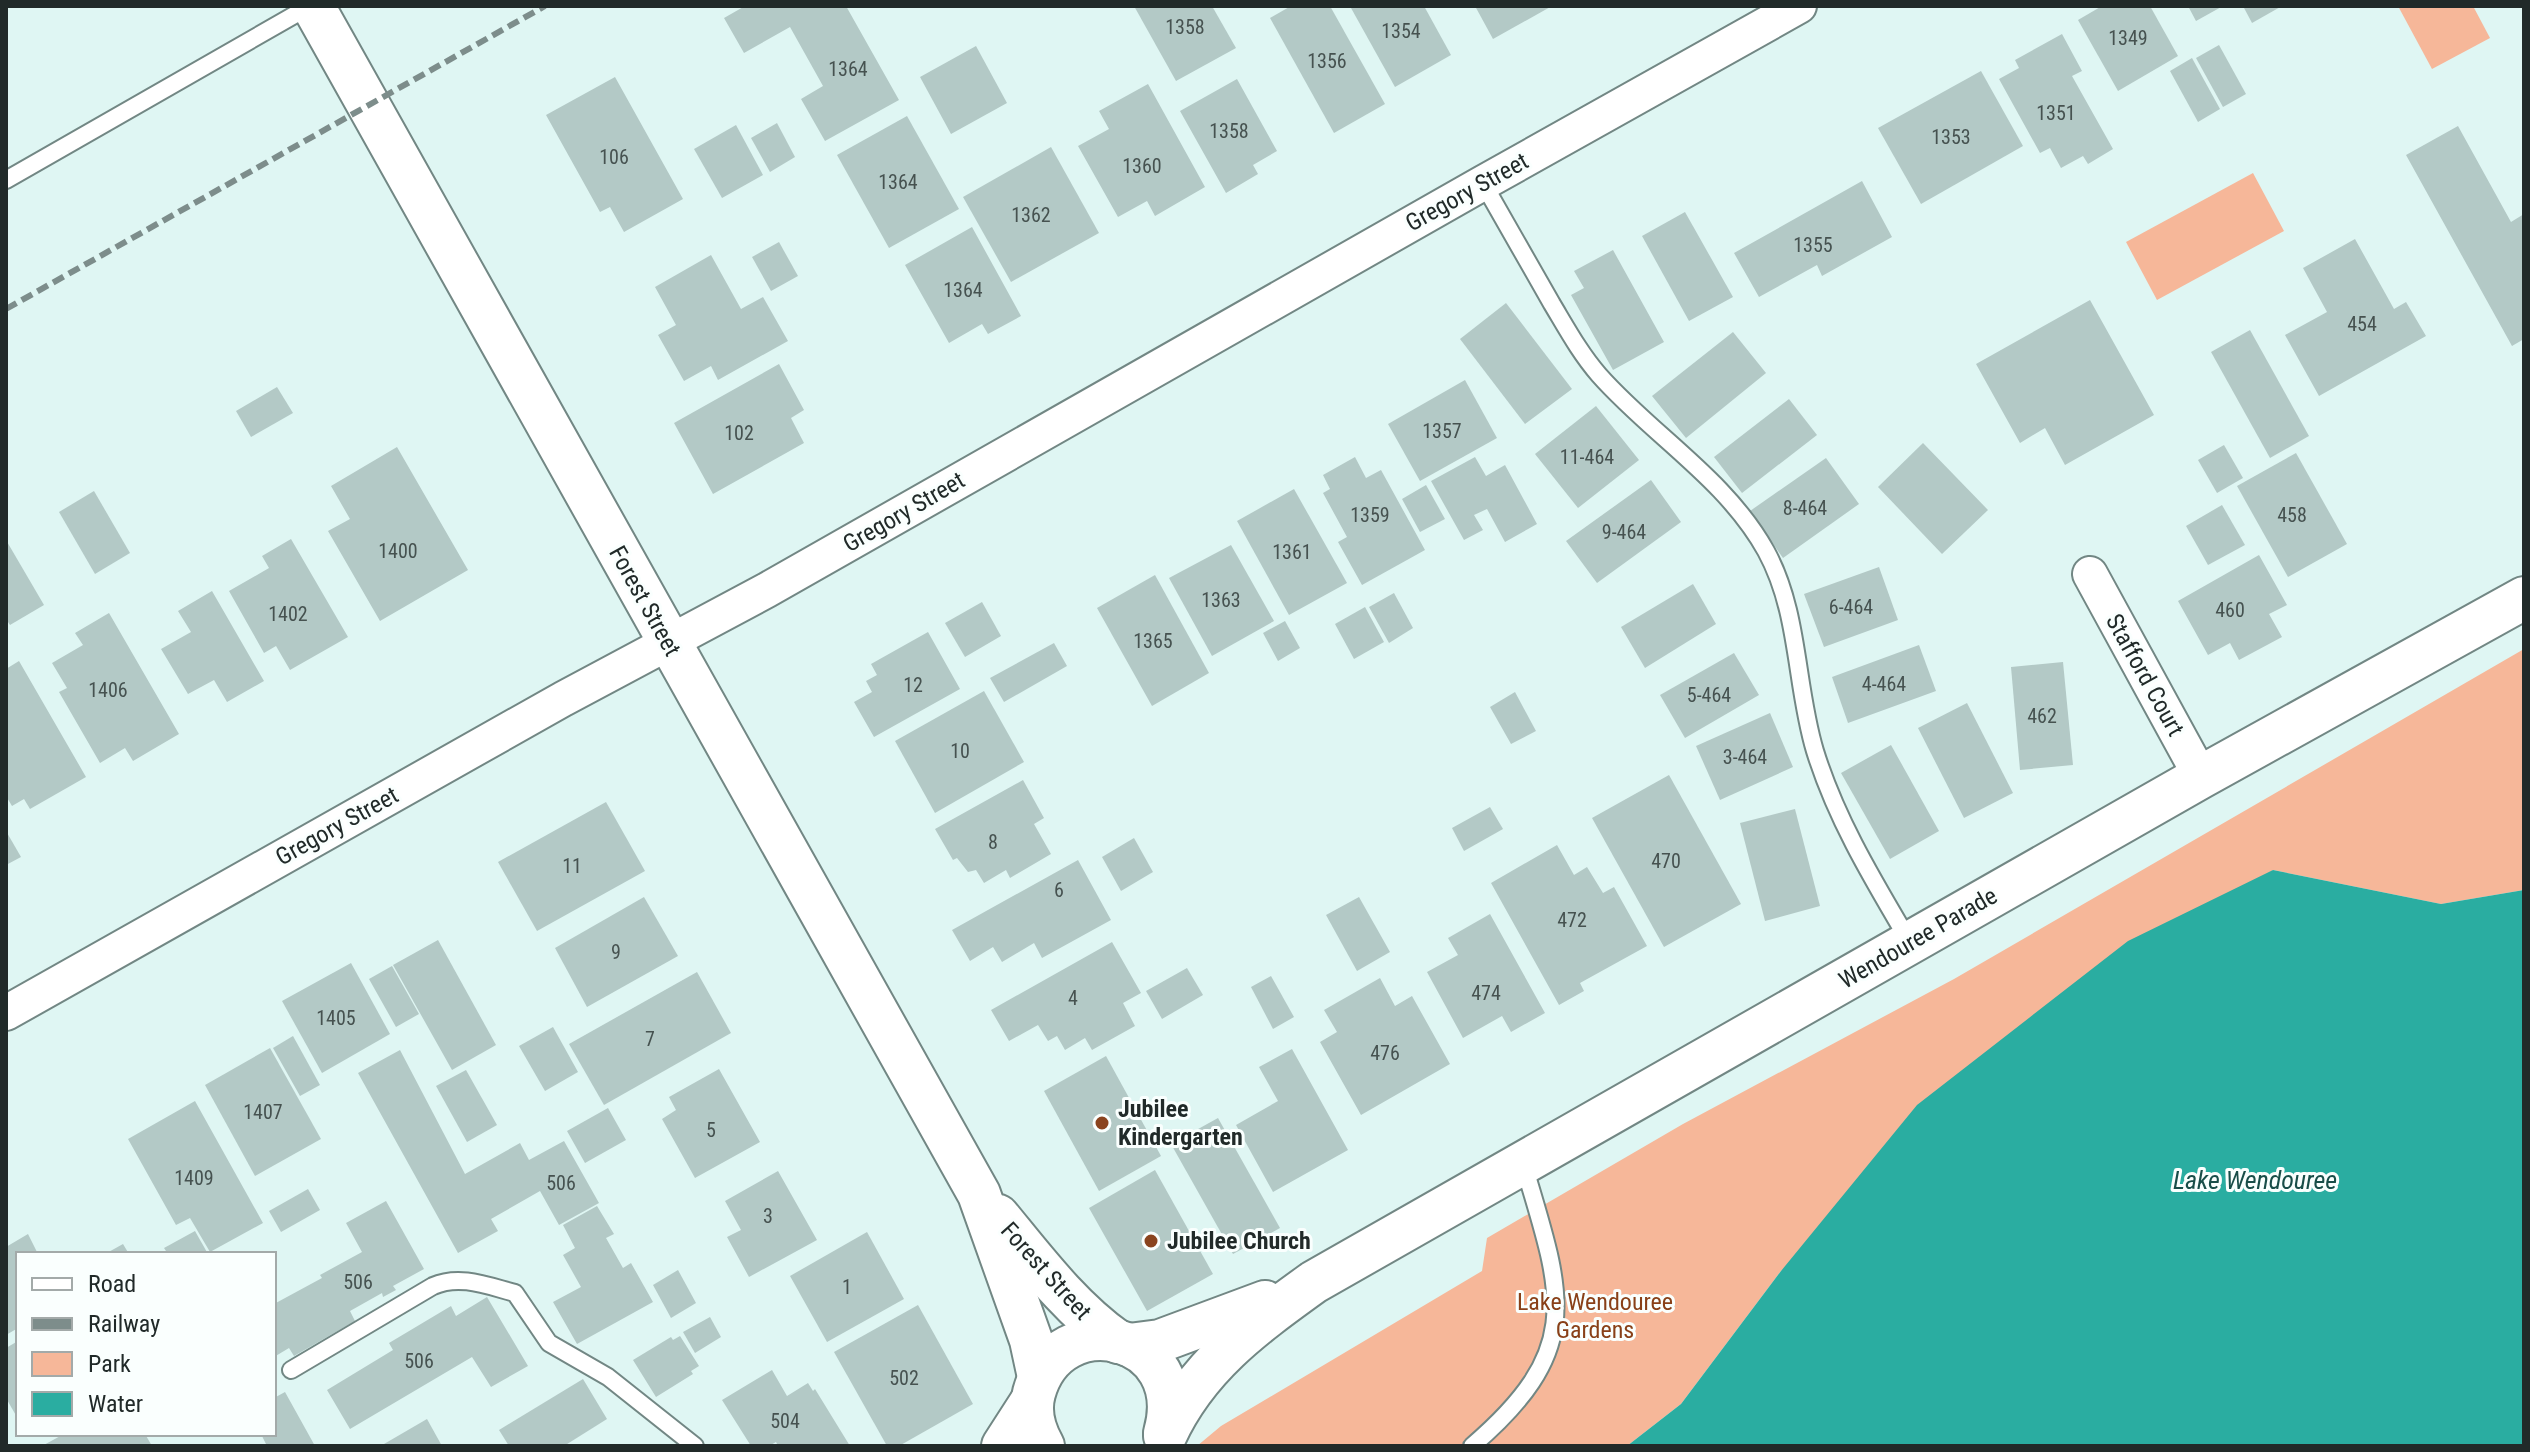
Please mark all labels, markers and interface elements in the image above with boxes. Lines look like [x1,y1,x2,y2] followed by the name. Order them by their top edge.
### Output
[1165,15,1205,39] house number: 1358
[1381,19,1421,43] house number: 1354
[2108,26,2148,50] house number: 1349
[1307,49,1347,73] house number: 1356
[828,57,868,81] house number: 1364
[2036,101,2076,125] house number: 1351
[1209,119,1249,143] house number: 1358
[1931,125,1971,149] house number: 1353
[599,145,629,169] house number: 106
[1401,147,1533,237] street label: Gregory Street
[1122,154,1162,178] house number: 1360
[878,170,918,194] house number: 1364
[1011,203,1051,227] house number: 1362
[1793,233,1833,257] house number: 1355
[943,278,983,302] house number: 1364
[2347,312,2377,336] house number: 454
[1422,419,1462,443] house number: 1357
[724,421,754,445] house number: 102
[1560,445,1614,469] house number: 11-464
[838,466,970,558] street label: Gregory Street
[1783,496,1827,520] house number: 8-464
[1350,503,1390,527] house number: 1359
[2277,503,2307,527] house number: 458
[1602,520,1646,544] house number: 9-464
[378,539,418,563] house number: 1400
[1272,540,1312,564] house number: 1361
[603,541,687,661] street label: Forest Street
[1201,588,1241,612] house number: 1363
[1829,595,1873,619] house number: 6-464
[2215,598,2245,622] house number: 460
[268,602,308,626] house number: 1402
[2100,609,2190,741] street label: Stafford Court
[1133,629,1173,653] house number: 1365
[1862,672,1906,696] house number: 4-464
[903,673,923,697] house number: 12
[88,678,128,702] house number: 1406
[1687,683,1731,707] house number: 5-464
[2027,704,2057,728] house number: 462
[950,739,970,763] house number: 10
[1723,745,1767,769] house number: 3-464
[271,781,403,871] street label: Gregory Street
[988,830,998,854] house number: 8
[1651,849,1681,873] house number: 470
[562,854,582,878] house number: 11
[1054,878,1064,902] house number: 6
[1834,881,2002,995] street label: Wendouree Parade
[1557,908,1587,932] house number: 472
[611,940,621,964] house number: 9
[1471,981,1501,1005] house number: 474
[1068,986,1078,1010] house number: 4
[316,1006,356,1030] house number: 1405
[645,1027,655,1051] house number: 7
[1370,1041,1400,1065] house number: 476
[1118,1095,1243,1151] place label: Jubilee Kindergarten
[243,1100,283,1124] house number: 1407
[1093,1114,1111,1132] marker: Jubilee Kindergarten
[706,1118,716,1142] house number: 5
[2173,1165,2337,1195] water label: Lake Wendouree
[174,1166,214,1190] house number: 1409
[546,1171,576,1195] house number: 506
[763,1204,773,1228] house number: 3
[995,1216,1097,1326] street label: Forest Street
[1167,1227,1311,1255] place label: Jubilee Church
[1142,1232,1160,1250] marker: Jubilee Church
[16,1252,276,1436] legend
[88,1270,136,1298] text: Road
[343,1270,373,1294] house number: 506
[842,1275,852,1299] house number: 1
[1517,1288,1673,1344] park label: Lake Wendouree Gardens
[88,1310,160,1338] text: Railway
[404,1349,434,1373] house number: 506
[88,1350,131,1378] text: Park
[889,1366,919,1390] house number: 502
[88,1390,143,1418] text: Water
[770,1409,800,1433] house number: 504

